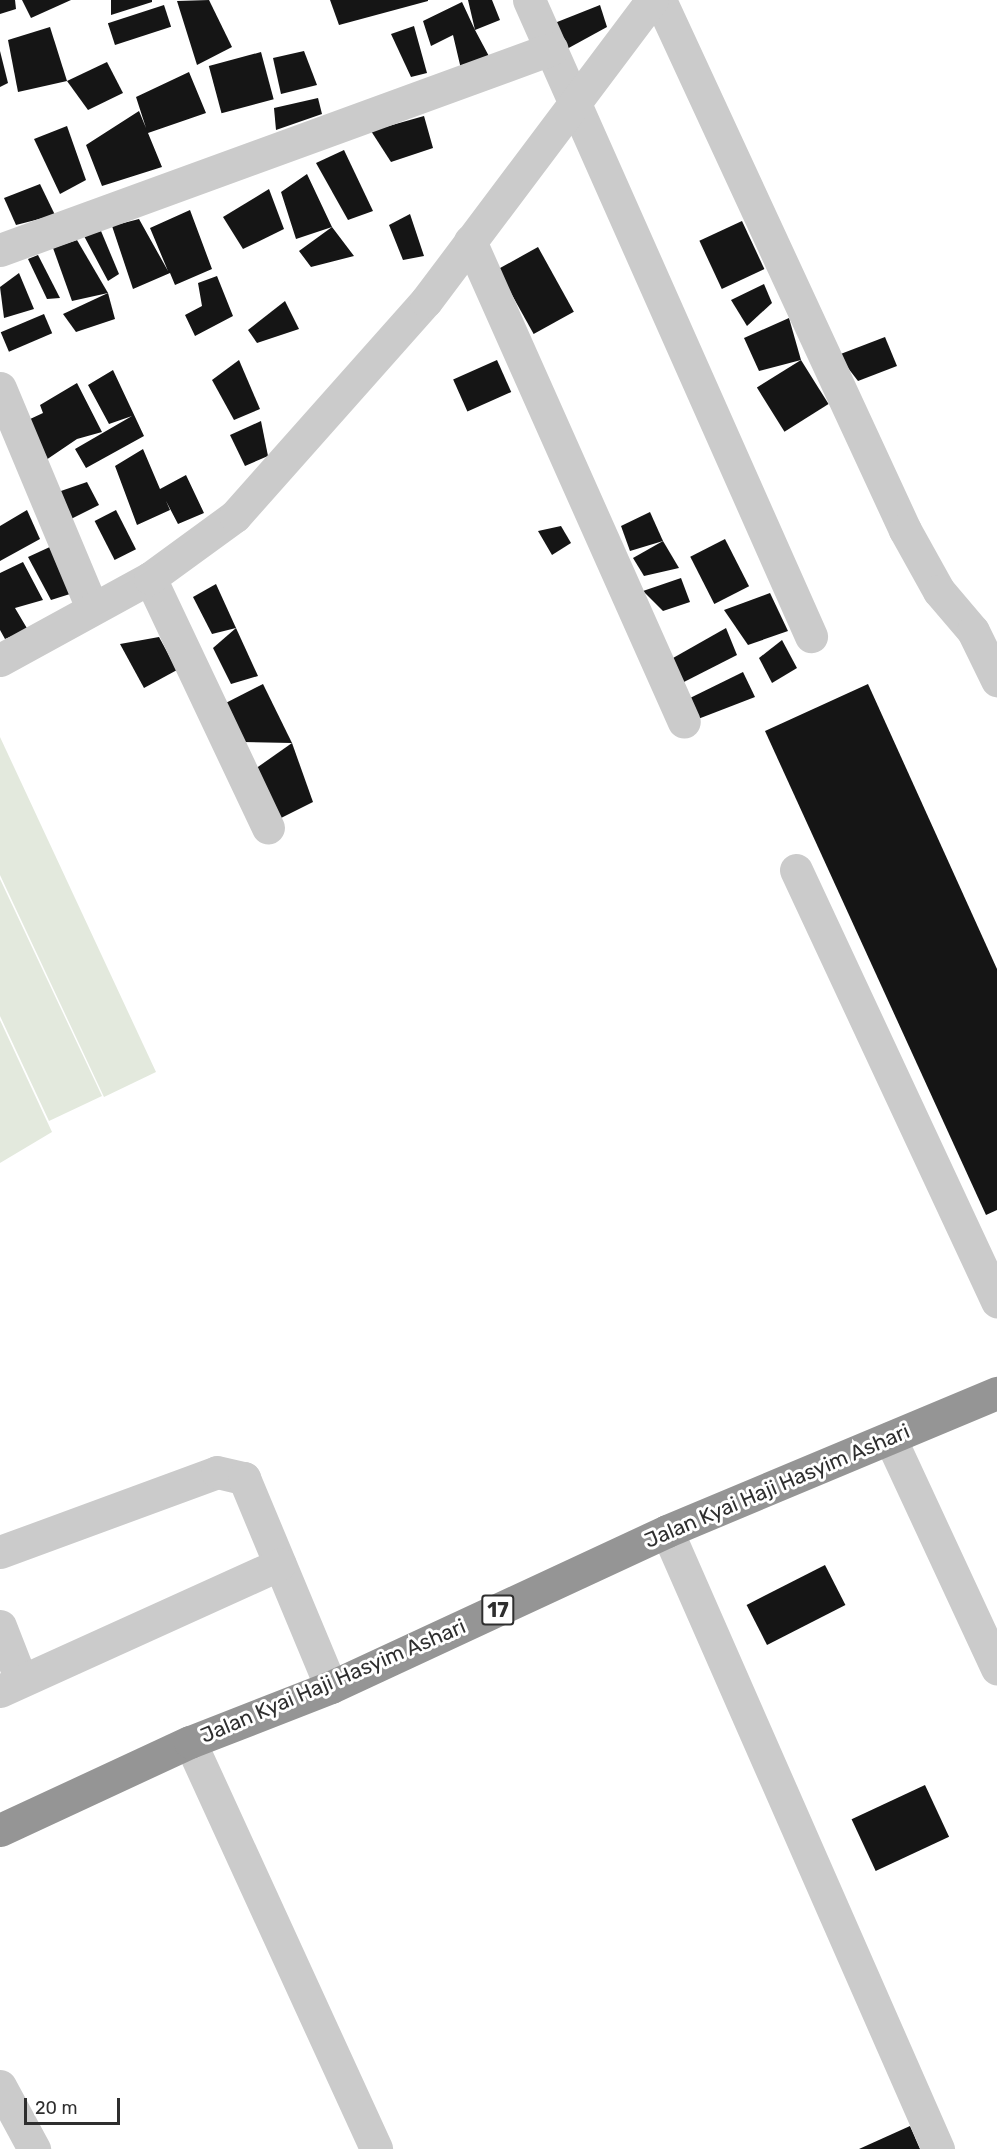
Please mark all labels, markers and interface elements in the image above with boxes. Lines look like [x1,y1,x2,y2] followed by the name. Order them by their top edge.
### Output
[640,1419,914,1553] street label: Jalan Kyai Haji Hasyim Ashari
[480,1593,516,1627] road number: 17
[196,1614,470,1748] street label: Jalan Kyai Haji Hasyim Ashari
[27,2086,123,2124] scale bar
[35,2097,77,2119] text: 20 m

